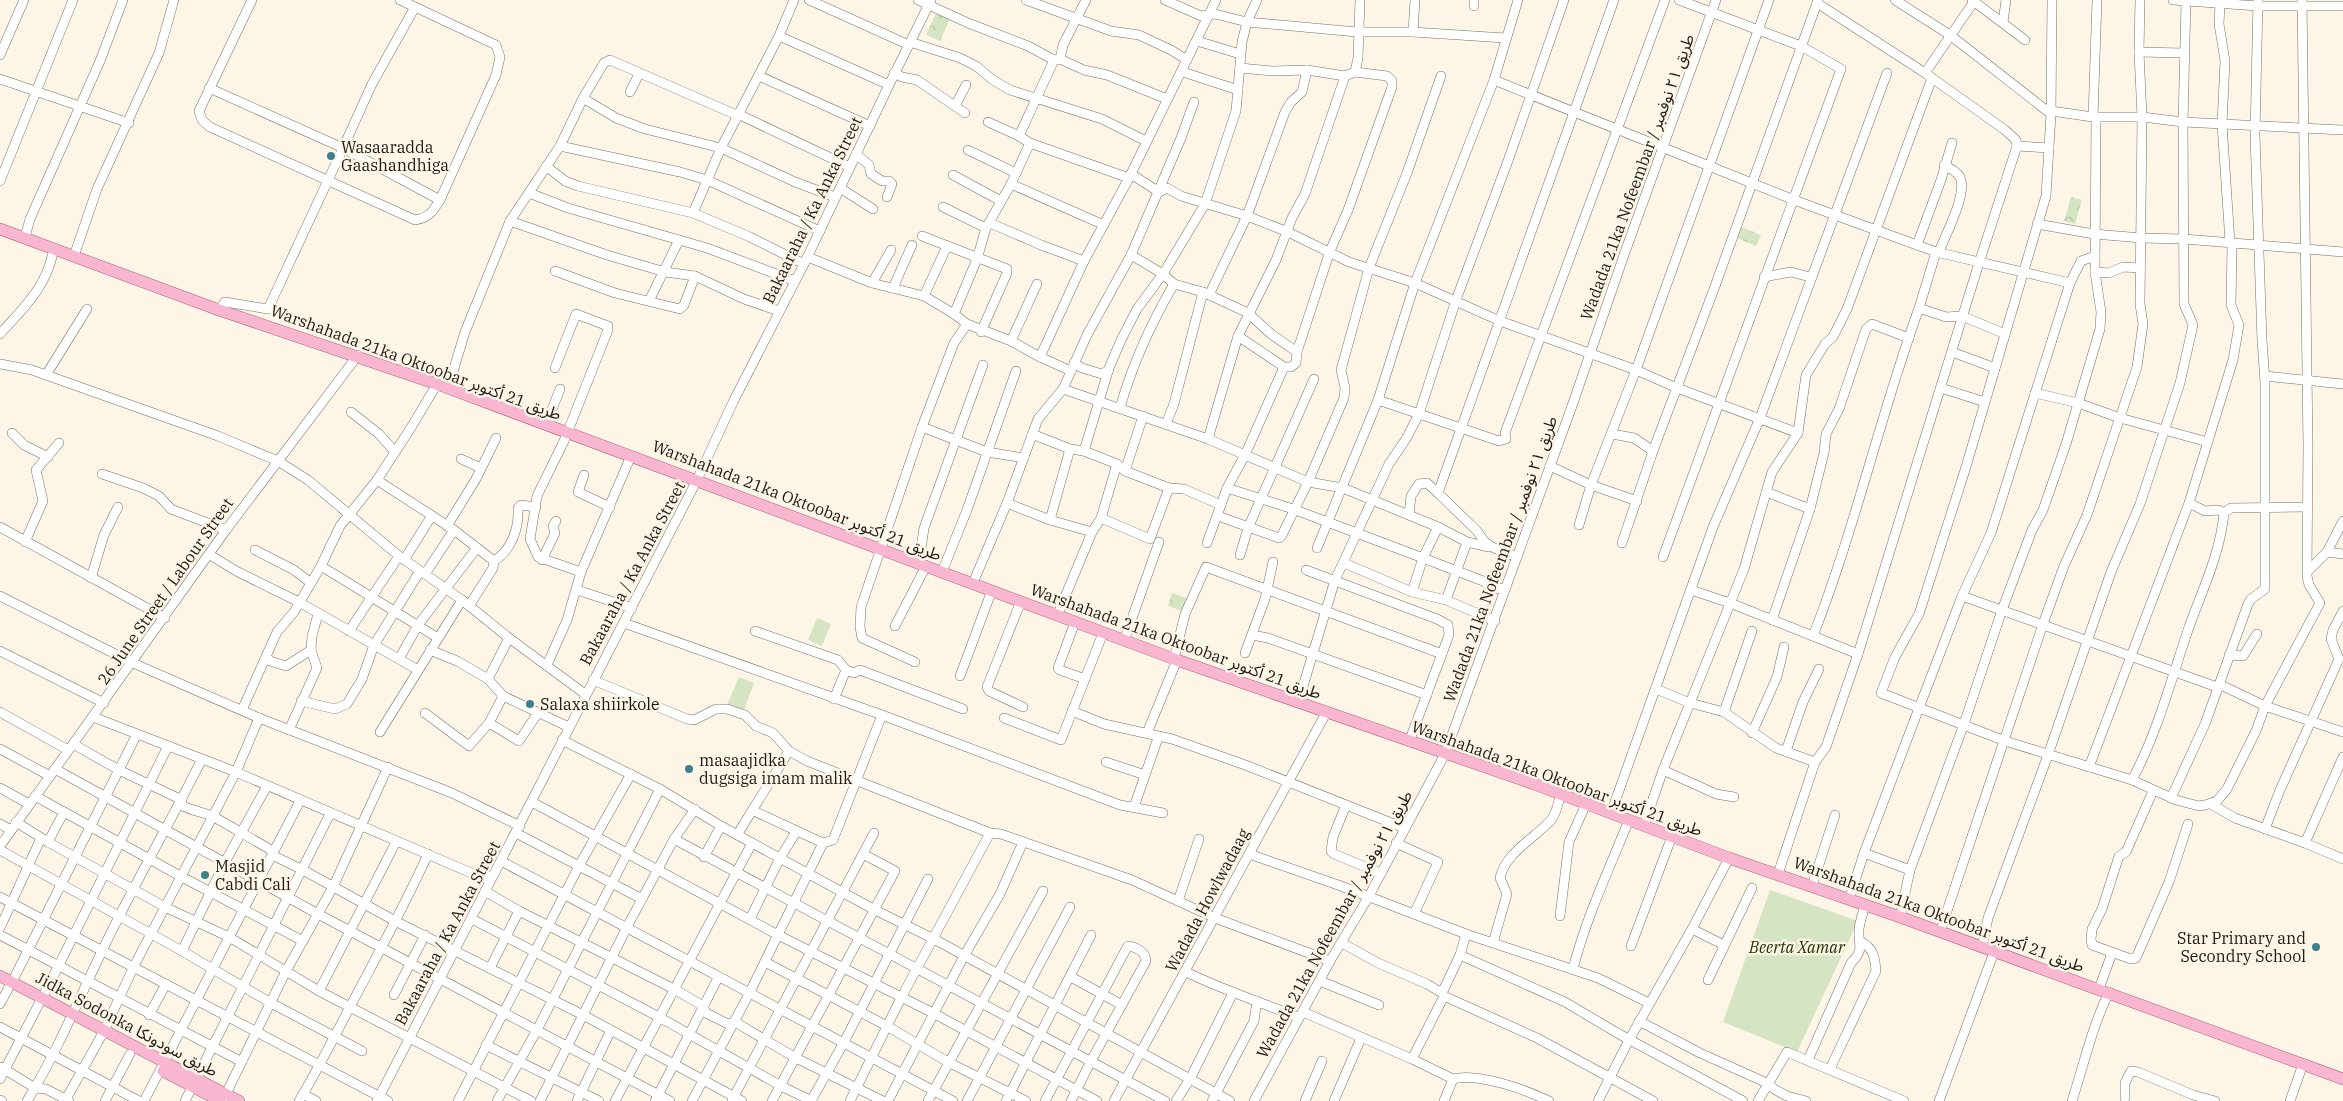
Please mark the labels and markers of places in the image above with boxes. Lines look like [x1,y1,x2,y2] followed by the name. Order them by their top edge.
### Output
[341,137,449,175] place label: Wasaaradda Gaashandhiga
[325,150,337,162] marker: Wasaaradda Gaashandhiga
[540,694,660,714] place label: Salaxa shiirkole
[524,698,536,710] marker: Salaxa shiirkole
[699,750,853,788] place label: masaajidka dugsiga imam malik
[683,763,695,775] marker: masaajidka dugsiga imam malik
[215,856,291,894] place label: Masjid Cabdi Cali
[199,869,211,881] marker: Masjid Cabdi Cali
[2177,928,2306,966] place label: Star Primary and Secondry School
[2310,941,2322,953] marker: Star Primary and Secondry School

